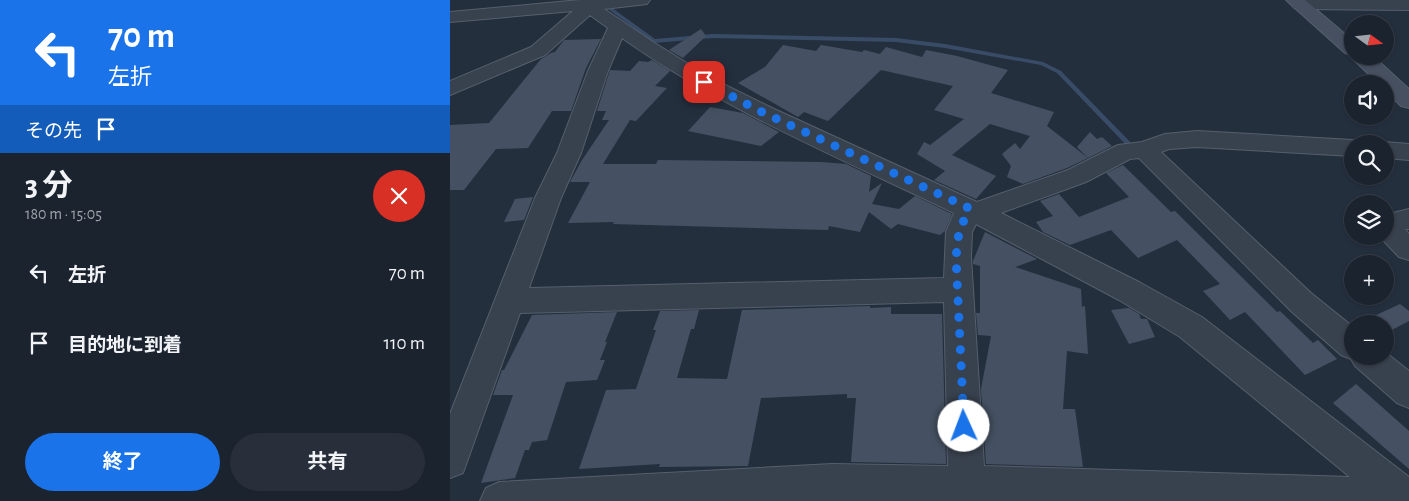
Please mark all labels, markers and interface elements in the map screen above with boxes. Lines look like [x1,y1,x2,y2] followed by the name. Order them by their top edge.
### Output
[1344,15,1394,65] north arrow
[1344,15,1394,365] map controls
[108,19,175,54] text: 70 m
[25,20,90,85] icon: left
[683,61,725,103] pin
[108,66,152,88] text: 左折
[690,68,718,96] icon: arrive
[1344,75,1394,125] button: sound
[92,115,120,143] icon: arrive
[25,122,82,141] text: その先
[1344,135,1394,185] button: search
[373,170,425,222] button: close
[25,171,72,201] text: 3 分
[1344,195,1394,245] button: layers
[25,206,102,222] text: 180 m · 15:05
[1344,255,1394,305] button: +
[25,259,53,287] icon: left
[389,264,425,283] text: 70 m
[68,266,106,285] text: 左折
[1344,315,1394,365] button: −
[25,329,53,357] icon: arrive
[384,334,425,353] text: 110 m
[68,336,182,355] text: 目的地に到着
[937,399,989,451] position arrow
[25,433,220,491] button: 終了
[230,433,425,491] button: 共有

